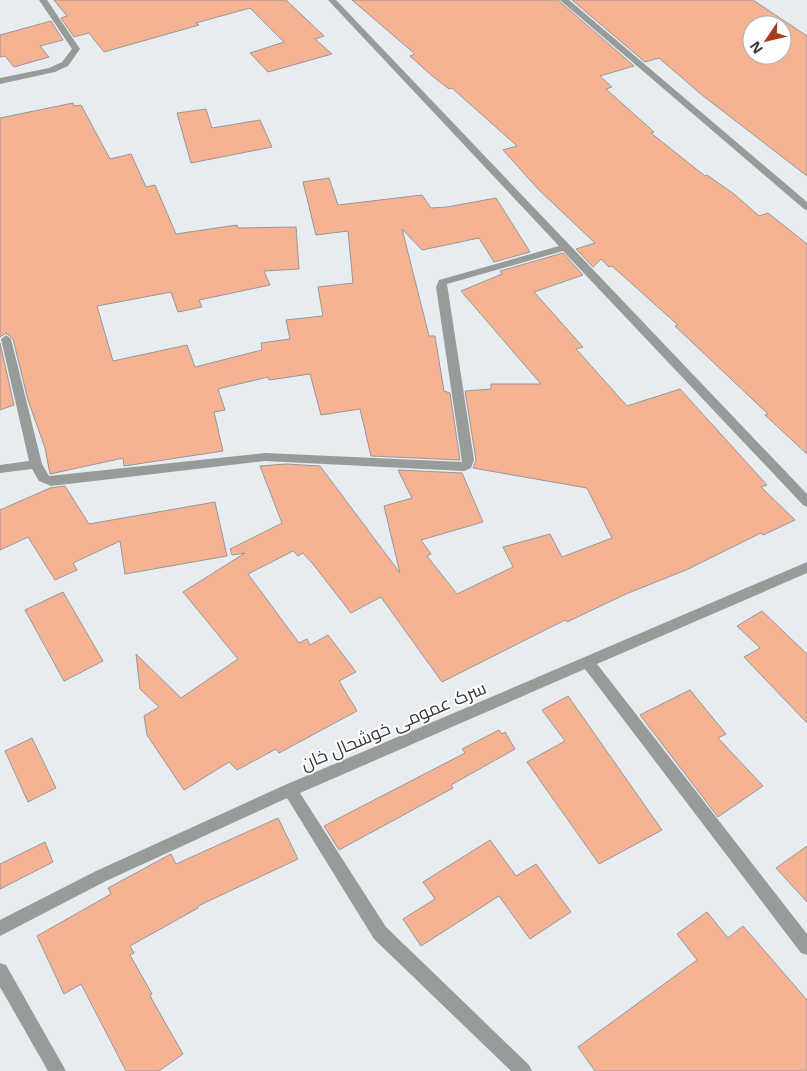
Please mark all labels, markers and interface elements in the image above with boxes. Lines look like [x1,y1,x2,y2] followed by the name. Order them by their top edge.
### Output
[742,15,792,65] north arrow
[745,38,767,58] text: N
[296,675,490,775] street label: سرک عمومی خوشحال خان

